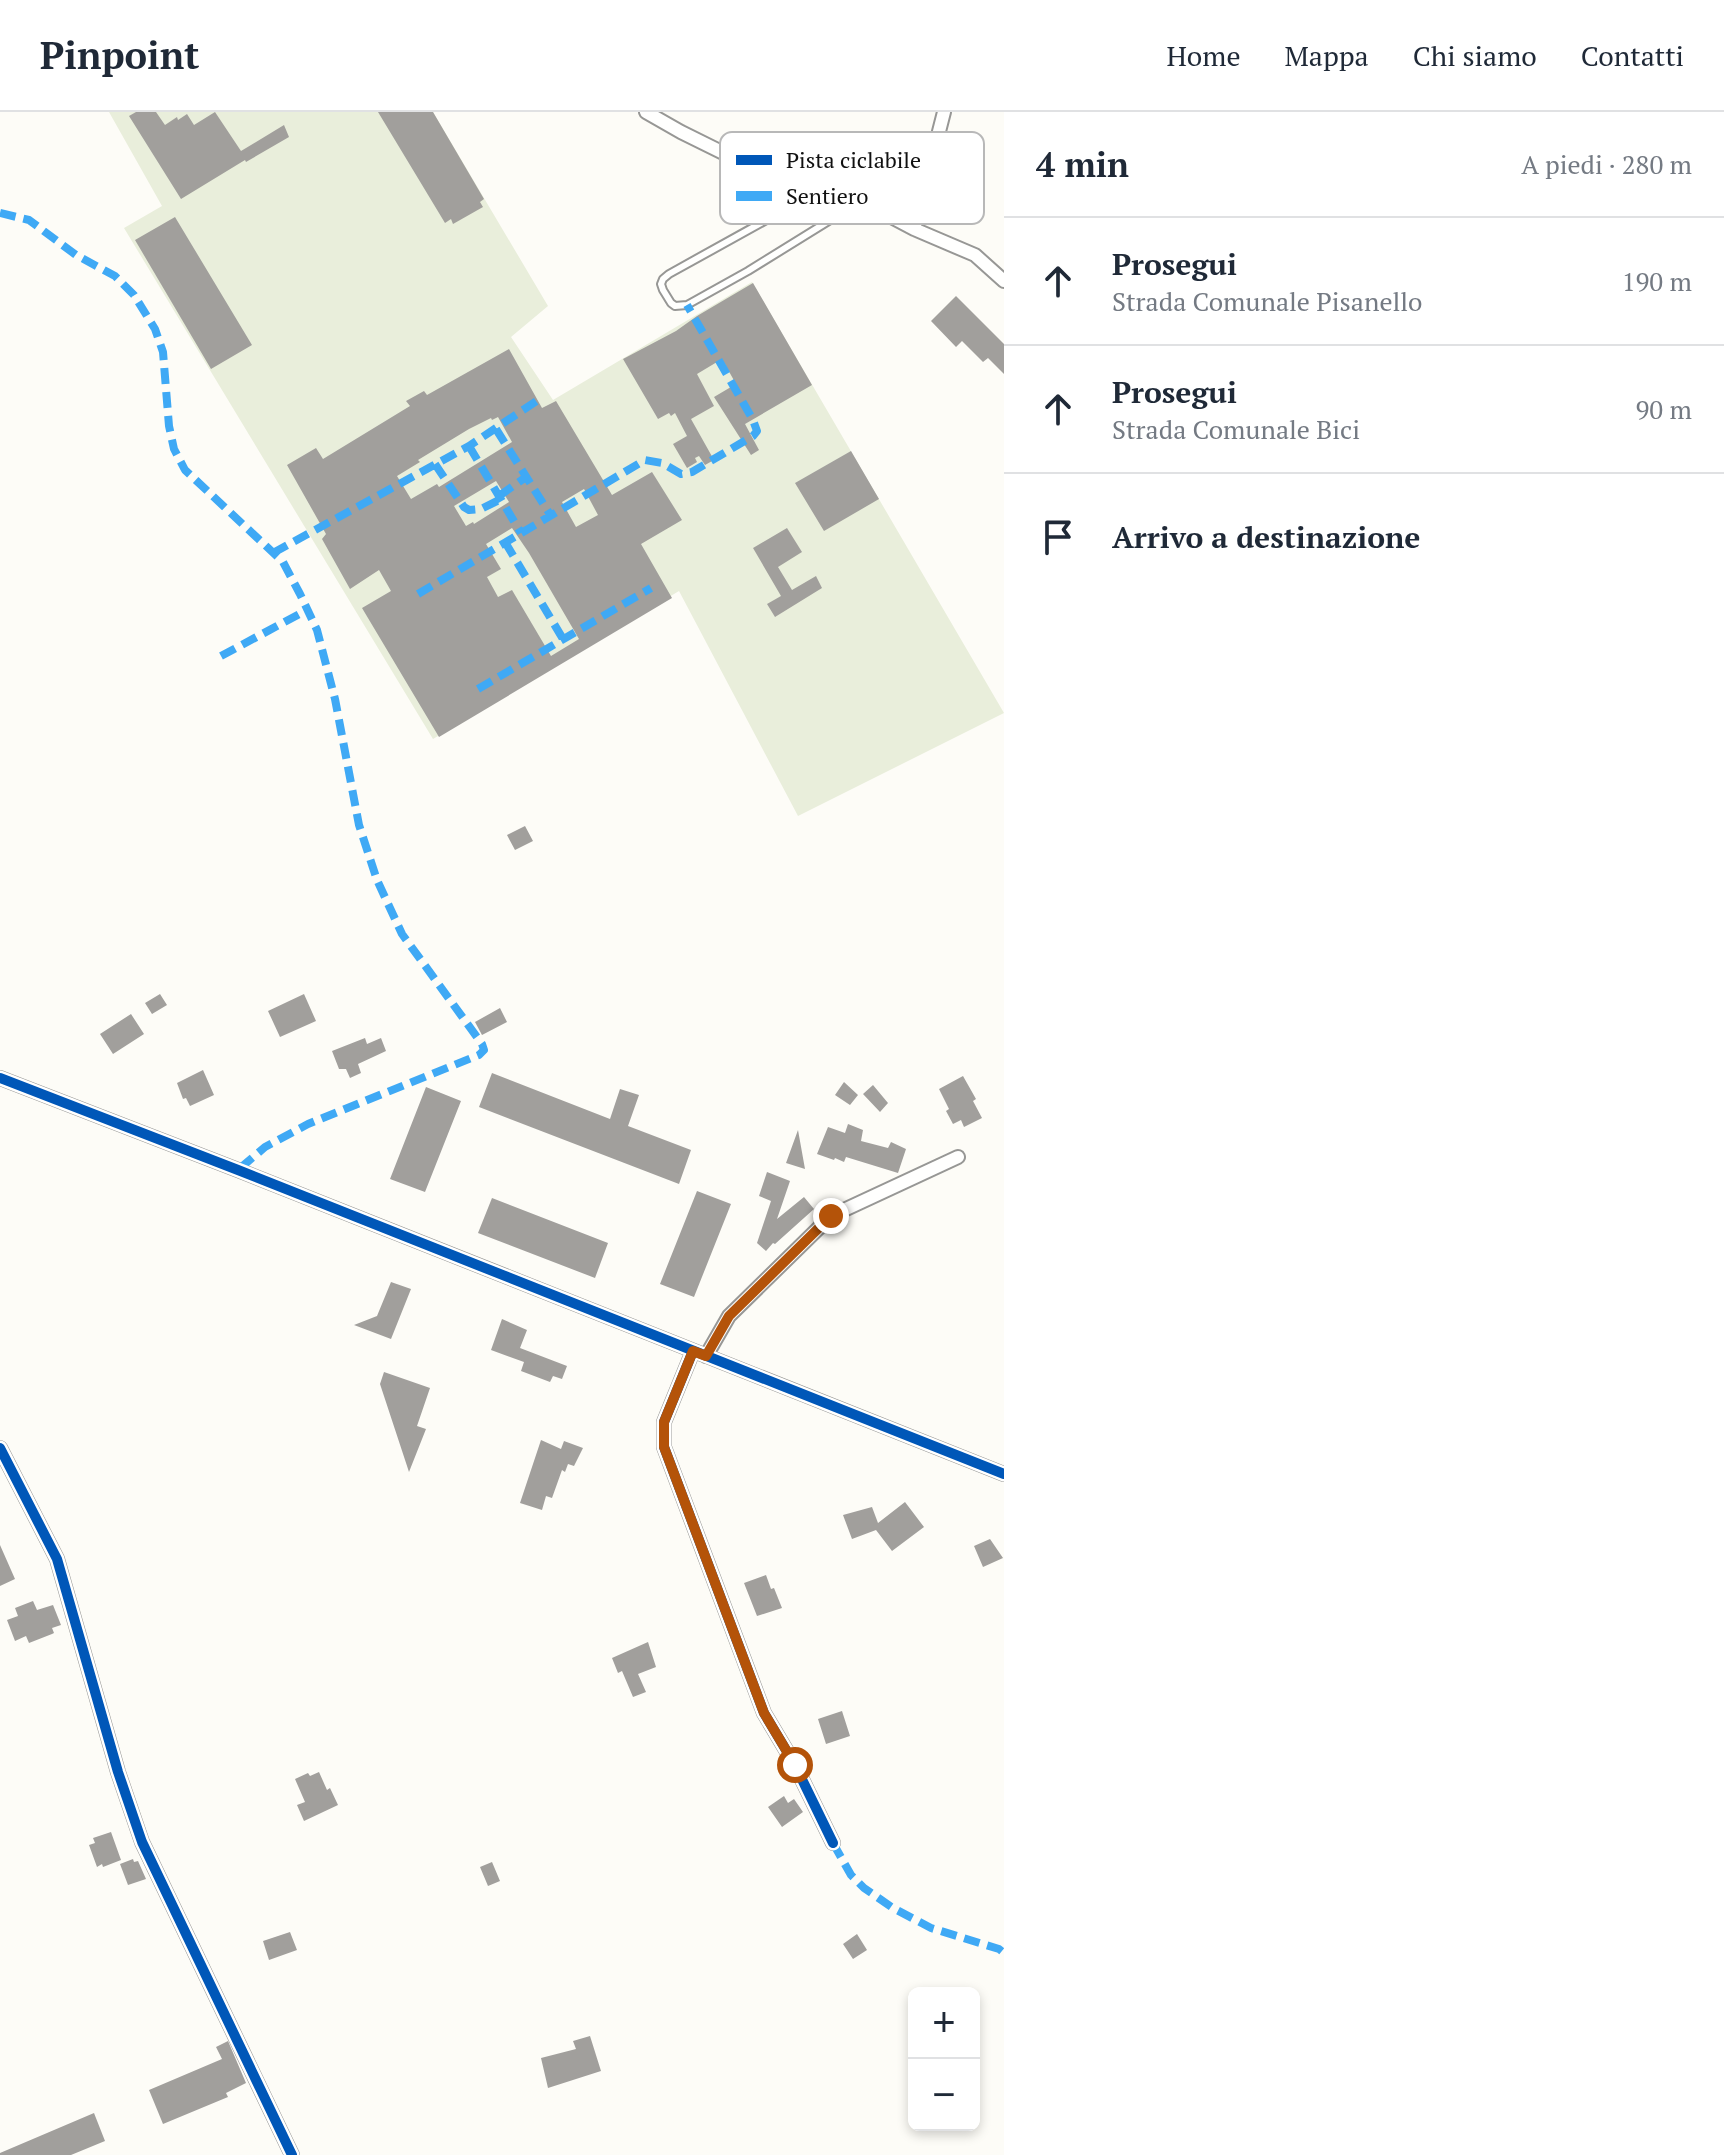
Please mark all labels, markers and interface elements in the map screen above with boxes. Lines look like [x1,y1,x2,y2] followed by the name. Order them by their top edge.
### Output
[40,30,199,80] text: Pinpoint
[1166,37,1241,74] text: Home
[1285,37,1369,74] text: Mappa
[1413,37,1537,74] text: Chi siamo
[1581,37,1684,74] text: Contatti
[720,132,984,224] legend
[1036,142,1129,187] text: 4 min
[786,145,921,174] text: Pista ciclabile
[1521,147,1692,181] text: A piedi · 280 m
[786,181,868,210] text: Sentiero
[1112,244,1237,284] text: Prosegui
[1036,259,1080,303] icon: ahead
[1622,264,1692,298] text: 190 m
[1112,284,1423,318] text: Strada Comunale Pisanello
[1112,372,1237,412] text: Prosegui
[1036,387,1080,431] icon: ahead
[1636,392,1692,426] text: 90 m
[1112,412,1360,446] text: Strada Comunale Bici
[1036,515,1080,559] icon: arrive
[1112,517,1420,557] text: Arrivo a destinazione
[813,1198,849,1234] route end
[777,1747,813,1783] route start
[908,1987,980,2131] map controls
[908,1987,980,2059] button: +
[908,2059,980,2131] button: −

